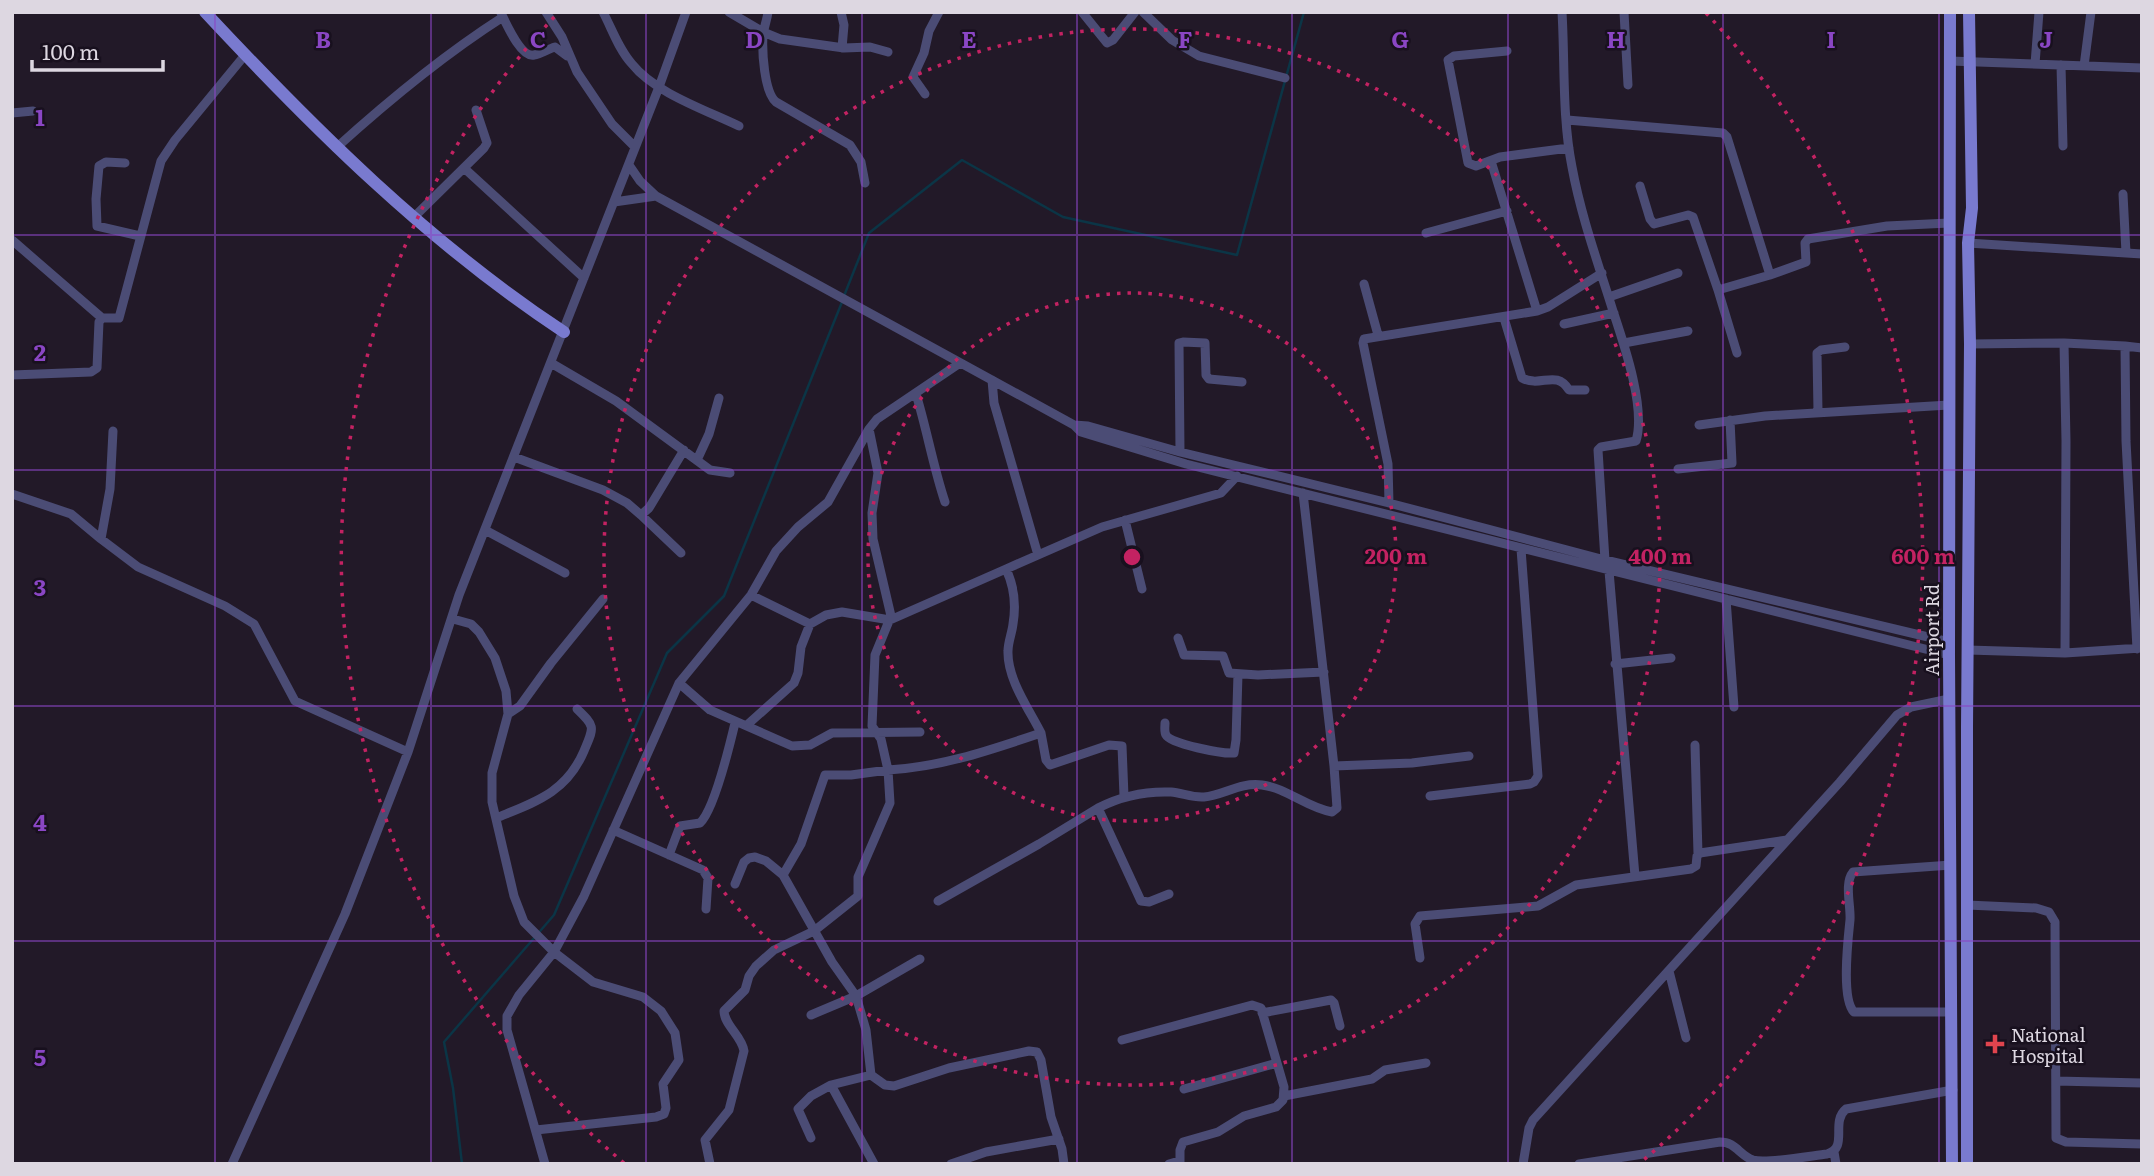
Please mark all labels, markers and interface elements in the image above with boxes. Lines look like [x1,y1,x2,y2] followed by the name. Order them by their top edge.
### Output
[315,21,331,55] text: B
[530,21,546,55] text: C
[745,21,763,55] text: D
[961,21,977,55] text: E
[1178,21,1193,55] text: F
[1391,21,1409,55] text: G
[1606,21,1626,55] text: H
[1826,21,1836,55] text: I
[2039,21,2053,55] text: J
[32,28,163,72] scale bar
[42,35,99,66] text: 100 m
[35,99,45,133] text: 1
[34,334,46,368] text: 2
[1365,539,1427,570] text: 200 m
[1628,539,1692,570] text: 400 m
[1891,539,1955,570] text: 600 m
[1120,545,1144,569] centre of rings
[34,569,46,603] text: 3
[1918,584,1945,676] street label: Airport Rd
[33,804,47,838] text: 4
[2011,1021,2086,1069] place label: National Hospital
[1985,1034,2005,1054] marker: National Hospital
[34,1039,46,1073] text: 5

